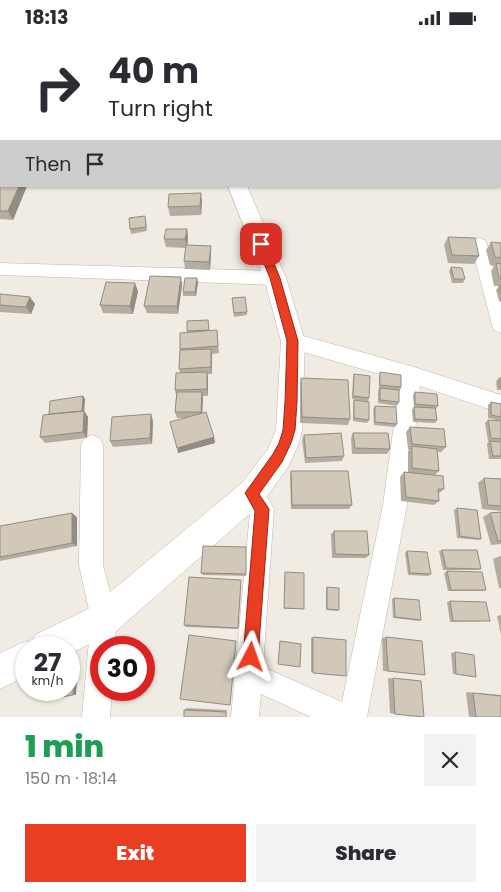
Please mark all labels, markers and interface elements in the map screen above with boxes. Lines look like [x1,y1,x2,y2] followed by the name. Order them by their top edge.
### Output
[25,4,69,31] text: 18:13
[108,46,199,95] text: 40 m
[25,55,90,120] icon: right
[108,93,213,124] text: Turn right
[81,150,109,178] icon: arrive
[25,151,71,178] text: Then
[240,223,282,265] pin
[247,230,275,258] icon: arrive
[224,630,276,682] position arrow
[90,636,155,701] speed limit sign: 30
[34,645,61,680] text: 27
[32,672,63,689] text: km/h
[25,725,104,768] text: 1 min
[424,734,476,786] button: close
[25,767,117,790] text: 150 m · 18:14
[25,824,246,882] button: Exit
[256,824,476,882] button: Share

